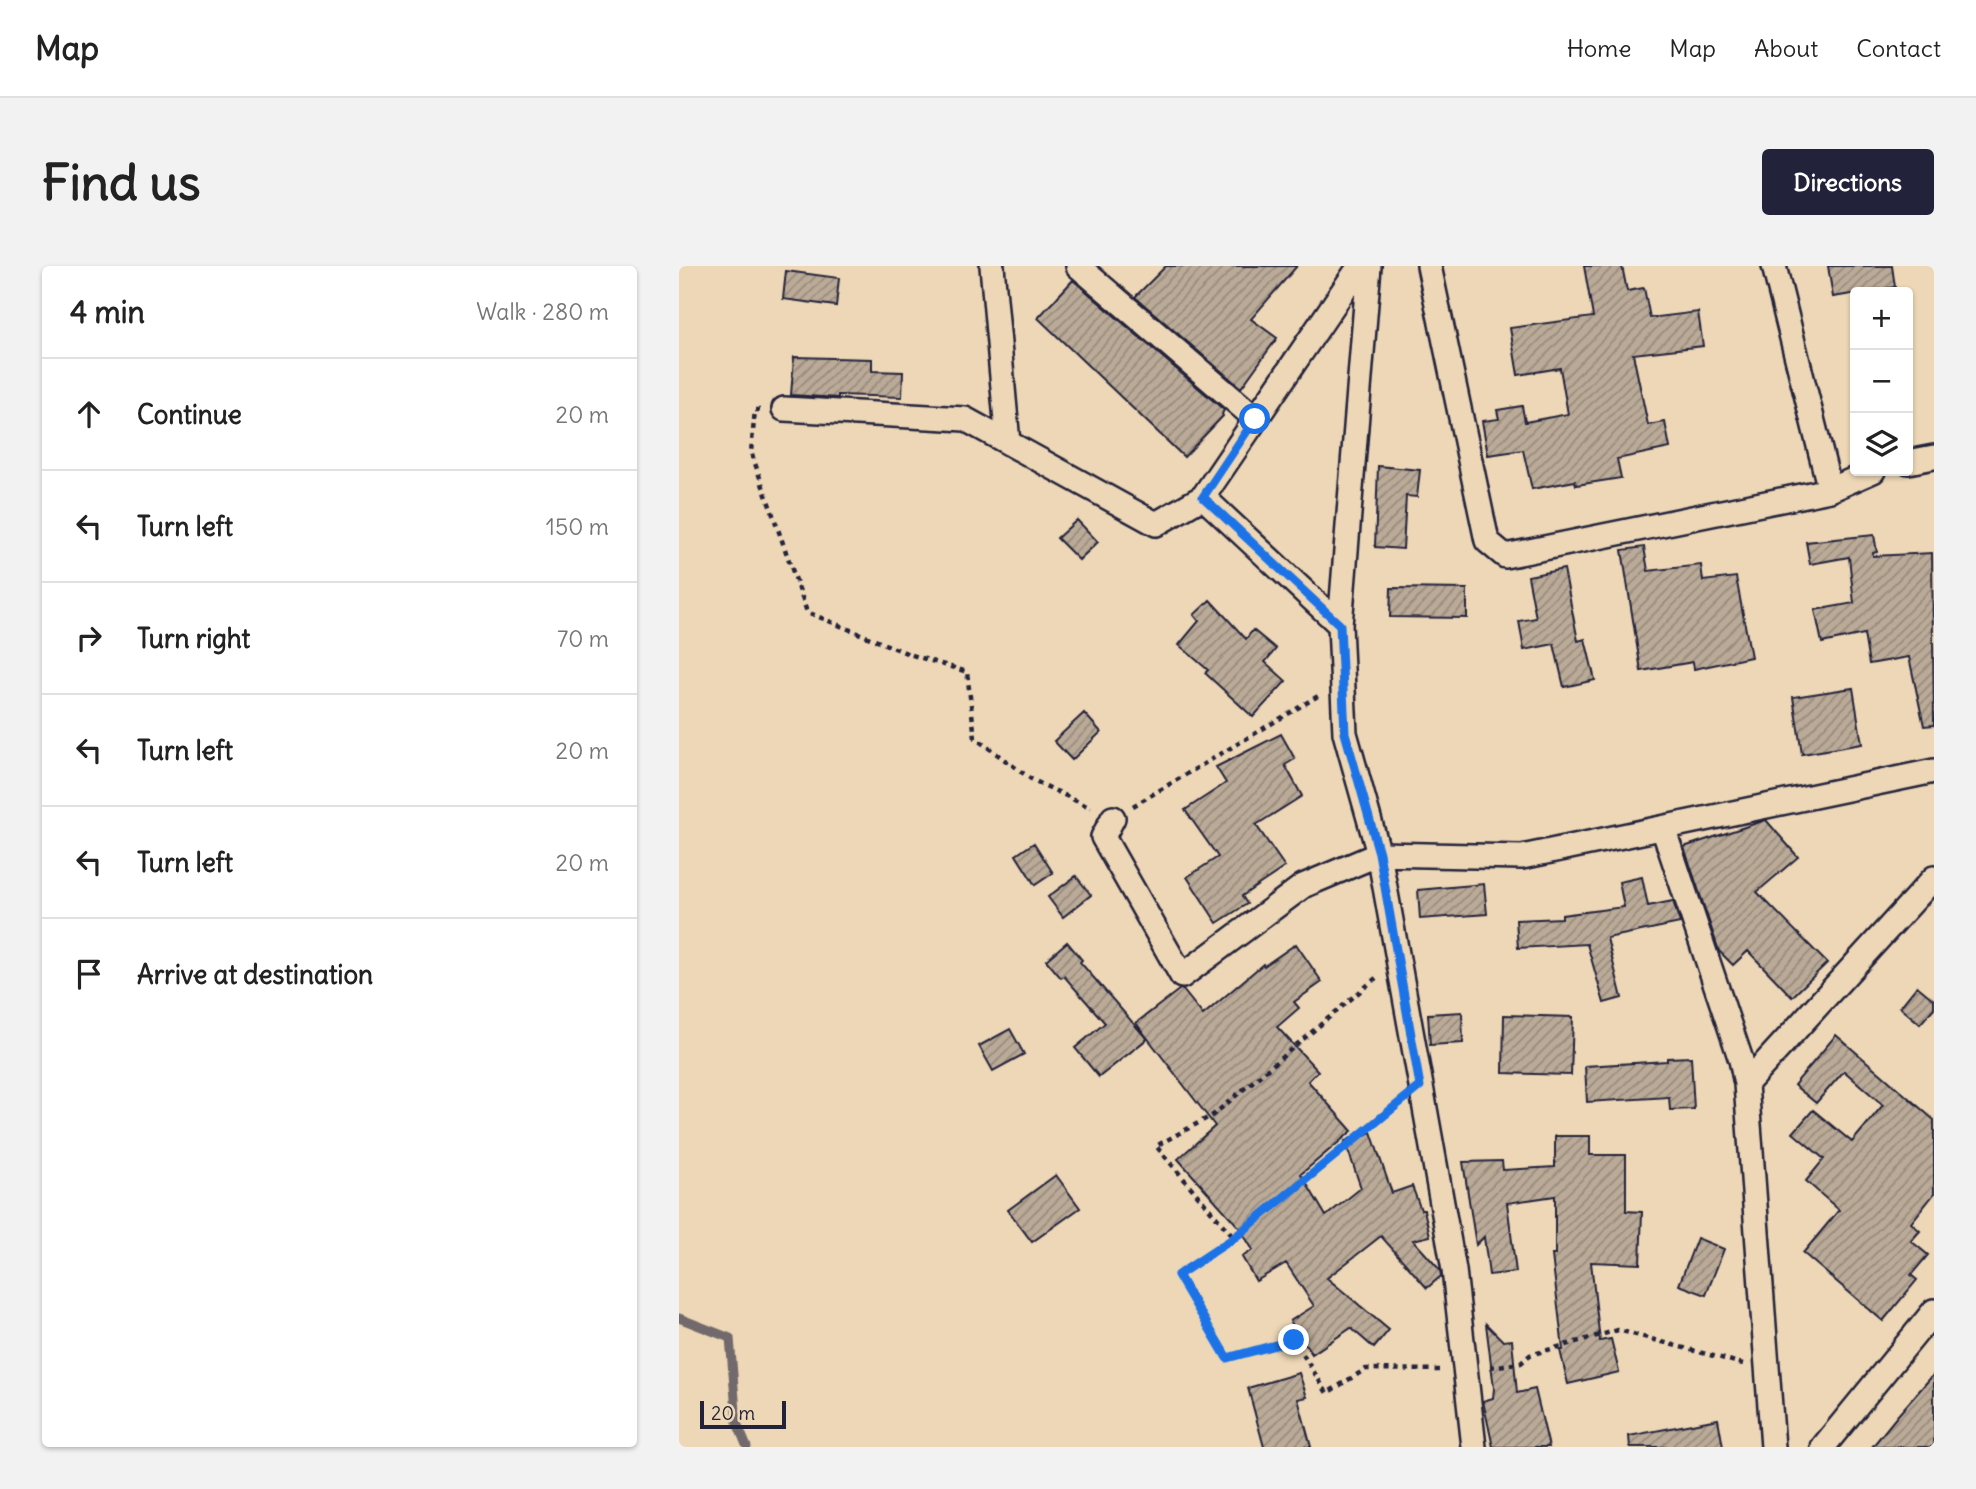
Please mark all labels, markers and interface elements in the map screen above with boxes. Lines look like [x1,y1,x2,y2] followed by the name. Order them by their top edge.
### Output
[35,27,99,69] text: Map
[1567,33,1631,63] text: Home
[1669,33,1716,63] text: Map
[1754,33,1818,63] text: About
[1856,33,1941,63] text: Contact
[1762,149,1934,215] button: Directions
[42,152,200,213] text: Find us
[1850,287,1913,476] map controls
[1850,287,1913,350] button: +
[70,293,145,331] text: 4 min
[476,297,609,326] text: Walk · 280 m
[1850,350,1913,413] button: −
[70,395,108,433] icon: ahead
[137,398,242,431] text: Continue
[556,400,609,429] text: 20 m
[1239,403,1270,434] route start
[1850,413,1913,476] button: layers
[70,507,108,545] icon: left
[137,510,233,543] text: Turn left
[546,512,609,541] text: 150 m
[70,619,108,657] icon: right
[137,622,250,655] text: Turn right
[557,624,609,653] text: 70 m
[70,731,108,769] icon: left
[137,734,233,767] text: Turn left
[556,736,609,765] text: 20 m
[70,843,108,881] icon: left
[137,846,233,879] text: Turn left
[556,848,609,877] text: 20 m
[70,955,108,993] icon: arrive
[137,958,373,991] text: Arrive at destination
[1278,1324,1309,1355] route end
[700,1398,786,1430] scale bar
[711,1401,755,1425] text: 20 m

